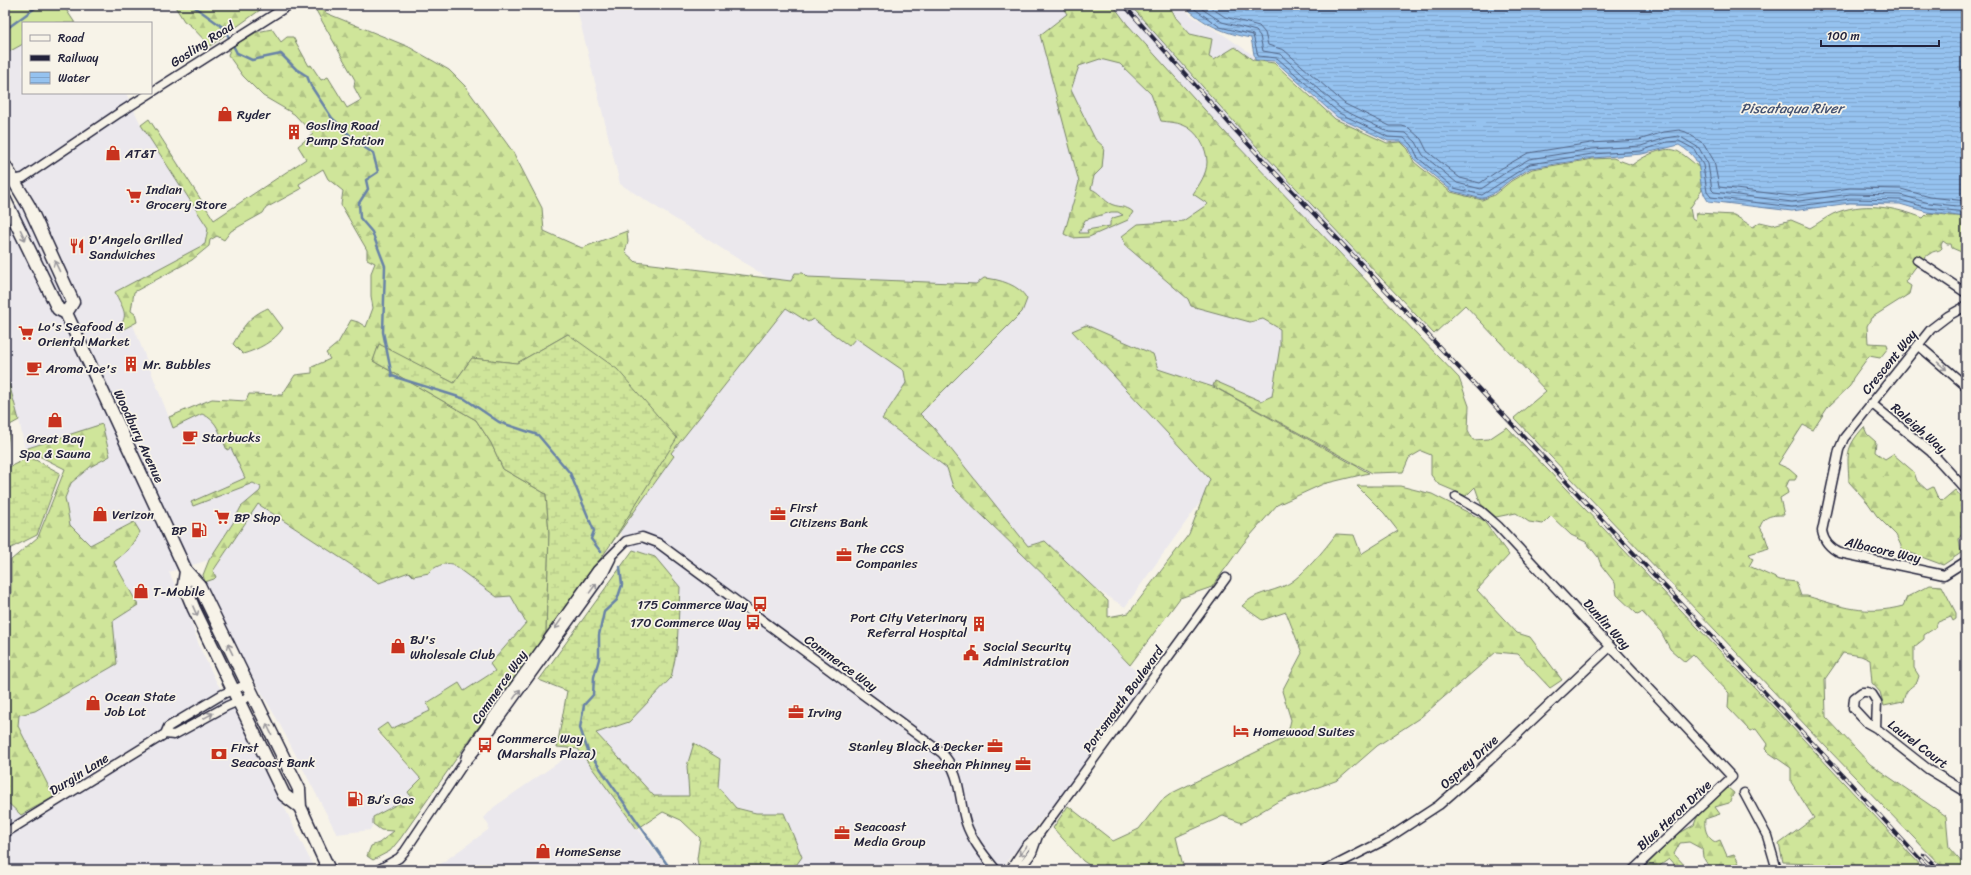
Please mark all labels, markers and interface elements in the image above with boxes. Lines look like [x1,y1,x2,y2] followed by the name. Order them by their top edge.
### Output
[165,14,240,73] street label: Gosling Road
[22,22,152,94] legend
[1821,22,1939,48] scale bar
[1827,25,1860,47] text: 100 m
[58,27,85,49] text: Road
[58,47,99,69] text: Railway
[58,67,91,89] text: Water
[1741,96,1845,121] water label: Piscataqua River
[237,103,271,126] place label: Ryder
[216,105,234,123] shop icon: Ryder
[306,114,384,152] place label: Gosling Road Pump Station
[285,123,303,141] building icon: Gosling Road Pump Station
[124,142,157,165] place label: AT&T
[104,144,122,162] shop icon: AT&T
[145,178,227,216] place label: Indian Grocery Store
[125,187,143,205] supermarket icon: Indian Grocery Store
[20,228,27,240] one-way arrow
[89,228,183,266] place label: D'Angelo Grilled Sandwiches
[68,237,86,255] restaurant icon: D'Angelo Grilled Sandwiches
[53,261,60,273] one-way arrow
[38,315,130,353] place label: Lo's Seafood & Oriental Market
[17,324,35,342] supermarket icon: Lo's Seafood & Oriental Market
[1855,324,1923,400] street label: Crescent Way
[143,353,211,376] place label: Mr. Bubbles
[122,355,140,373] building icon: Mr. Bubbles
[45,357,117,380] place label: Aroma Joe's
[25,359,43,377] cafe icon: Aroma Joe's
[1937,361,1947,370] one-way arrow
[107,385,171,487] street label: Woodbury Avenue
[1886,397,1953,459] street label: Raleigh Way
[46,411,64,429] shop icon: Great Bay Spa & Sauna
[202,426,261,449] place label: Starbucks
[19,427,91,465] place label: Great Bay Spa & Sauna
[181,428,199,446] cafe icon: Starbucks
[790,496,869,534] place label: First Citizens Bank
[112,503,154,526] place label: Verizon
[91,505,109,523] shop icon: Verizon
[769,505,787,523] office icon: First Citizens Bank
[234,506,281,529] place label: BP Shop
[213,508,231,526] supermarket icon: BP Shop
[171,519,187,542] place label: BP
[190,521,208,539] fuel station icon: BP
[1842,530,1923,570] street label: Albacore Way
[856,537,918,575] place label: The CCS Companies
[835,546,853,564] office icon: The CCS Companies
[153,580,205,603] place label: T-Mobile
[132,582,150,600] shop icon: T-Mobile
[589,583,597,594] one-way arrow
[638,593,748,616] place label: 175 Commerce Way
[1577,593,1637,655] street label: Dunlin Way
[751,595,769,613] bus stop icon: 175 Commerce Way
[192,604,199,616] one-way arrow
[850,606,967,644] place label: Port City Veterinary Referral Hospital
[630,611,741,634] place label: 170 Commerce Way
[744,613,762,631] bus stop icon: 170 Commerce Way
[970,615,988,633] building icon: Port City Veterinary Referral Hospital
[554,619,562,630] one-way arrow
[410,628,495,666] place label: BJ's Wholesale Club
[799,628,883,698] street label: Commerce Way
[982,635,1071,673] place label: Social Security Administration
[389,637,407,655] shop icon: BJ's Wholesale Club
[1076,640,1170,757] street label: Portsmouth Boulevard
[226,644,233,656] one-way arrow
[962,644,980,662] public building icon: Social Security Administration
[465,645,533,729] street label: Commerce Way
[104,685,176,723] place label: Ocean State Job Lot
[513,688,521,699] one-way arrow
[84,694,102,712] shop icon: Ocean State Job Lot
[807,701,842,724] place label: Irving
[787,703,805,721] office icon: Irving
[202,712,214,719] one-way arrow
[1883,713,1953,775] street label: Laurel Court
[1253,720,1355,743] place label: Homewood Suites
[1232,722,1250,740] hotel icon: Homewood Suites
[265,723,273,735] one-way arrow
[497,727,596,765] place label: Commerce Way (Marshalls Plaza)
[1434,729,1504,795] street label: Osprey Drive
[848,735,984,758] place label: Stanley Black & Decker
[231,736,315,774] place label: First Seacoast Bank
[476,736,494,754] bus stop icon: Commerce Way (Marshalls Plaza)
[986,737,1004,755] office icon: Stanley Black & Decker
[210,745,228,763] bank icon: First Seacoast Bank
[45,746,114,801] street label: Durgin Lane
[913,753,1011,776] place label: Sheehan Phinney
[1014,755,1032,773] office icon: Sheehan Phinney
[1631,774,1717,856] street label: Blue Heron Drive
[367,788,414,811] place label: BJ’s Gas
[346,790,364,808] fuel station icon: BJ’s Gas
[854,815,926,853] place label: Seacoast Media Group
[833,824,851,842] office icon: Seacoast Media Group
[555,840,621,863] place label: HomeSense
[534,842,552,860] shop icon: HomeSense
[1018,845,1027,856] one-way arrow

